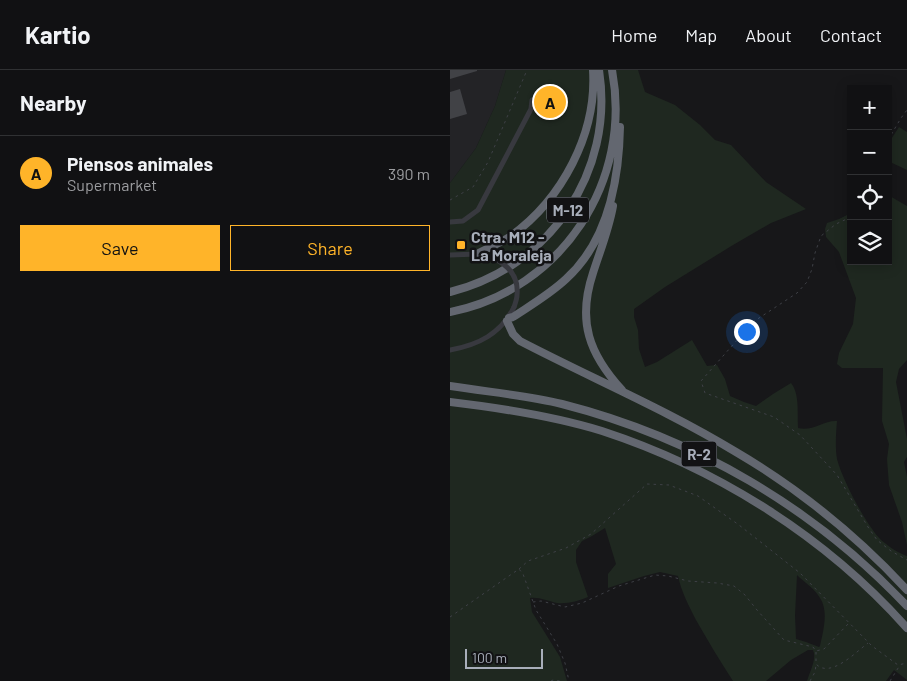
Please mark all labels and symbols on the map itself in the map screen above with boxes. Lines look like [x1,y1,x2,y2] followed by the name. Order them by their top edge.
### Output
[534,83,566,121] pin: A
[547,198,589,222] road number: M-12
[471,227,552,264] place label: Ctra. M12 - La Moraleja
[455,239,467,251] marker: Ctra. M12 - La Moraleja
[734,319,760,345] your location
[682,442,716,466] road number: R-2
[465,646,542,669] scale bar

